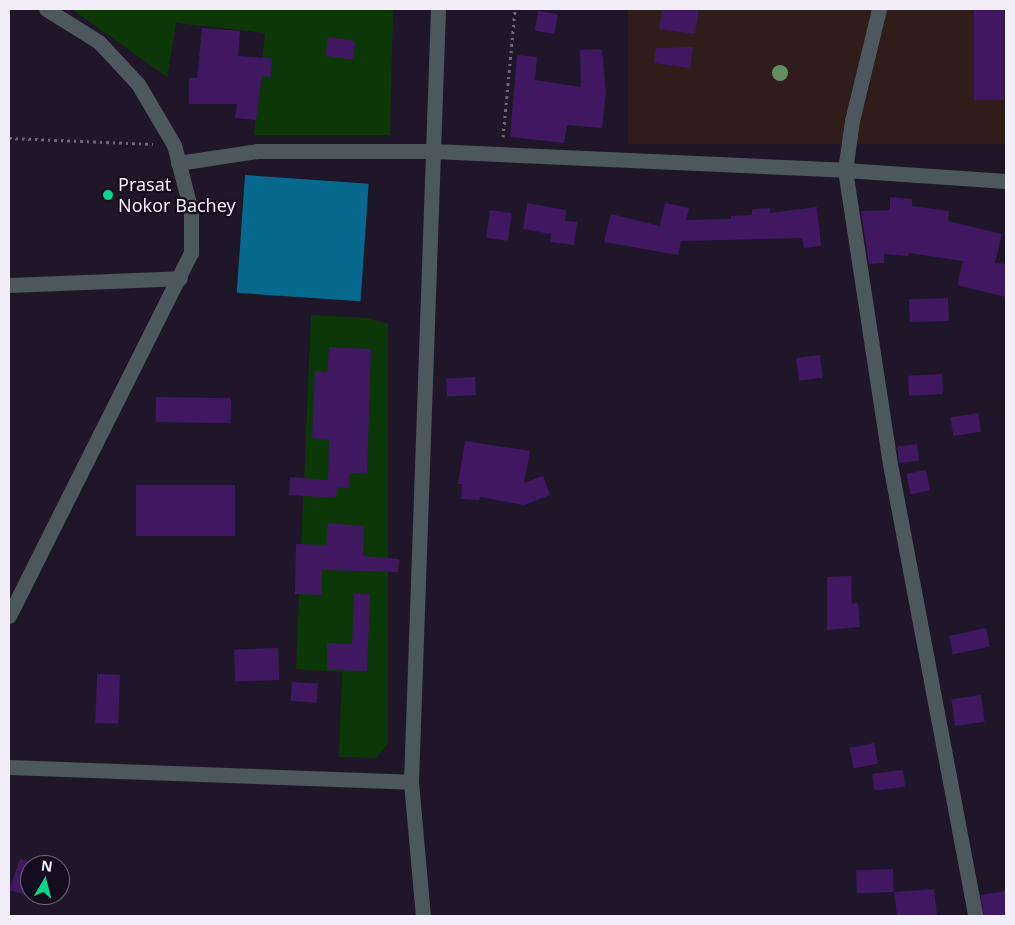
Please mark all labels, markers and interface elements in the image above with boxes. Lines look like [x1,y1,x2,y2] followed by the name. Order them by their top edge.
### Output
[118,174,236,216] place label: Prasat Nokor Bachey
[102,189,114,201] marker: Prasat Nokor Bachey
[20,855,70,905] north arrow
[40,855,54,876] text: N

